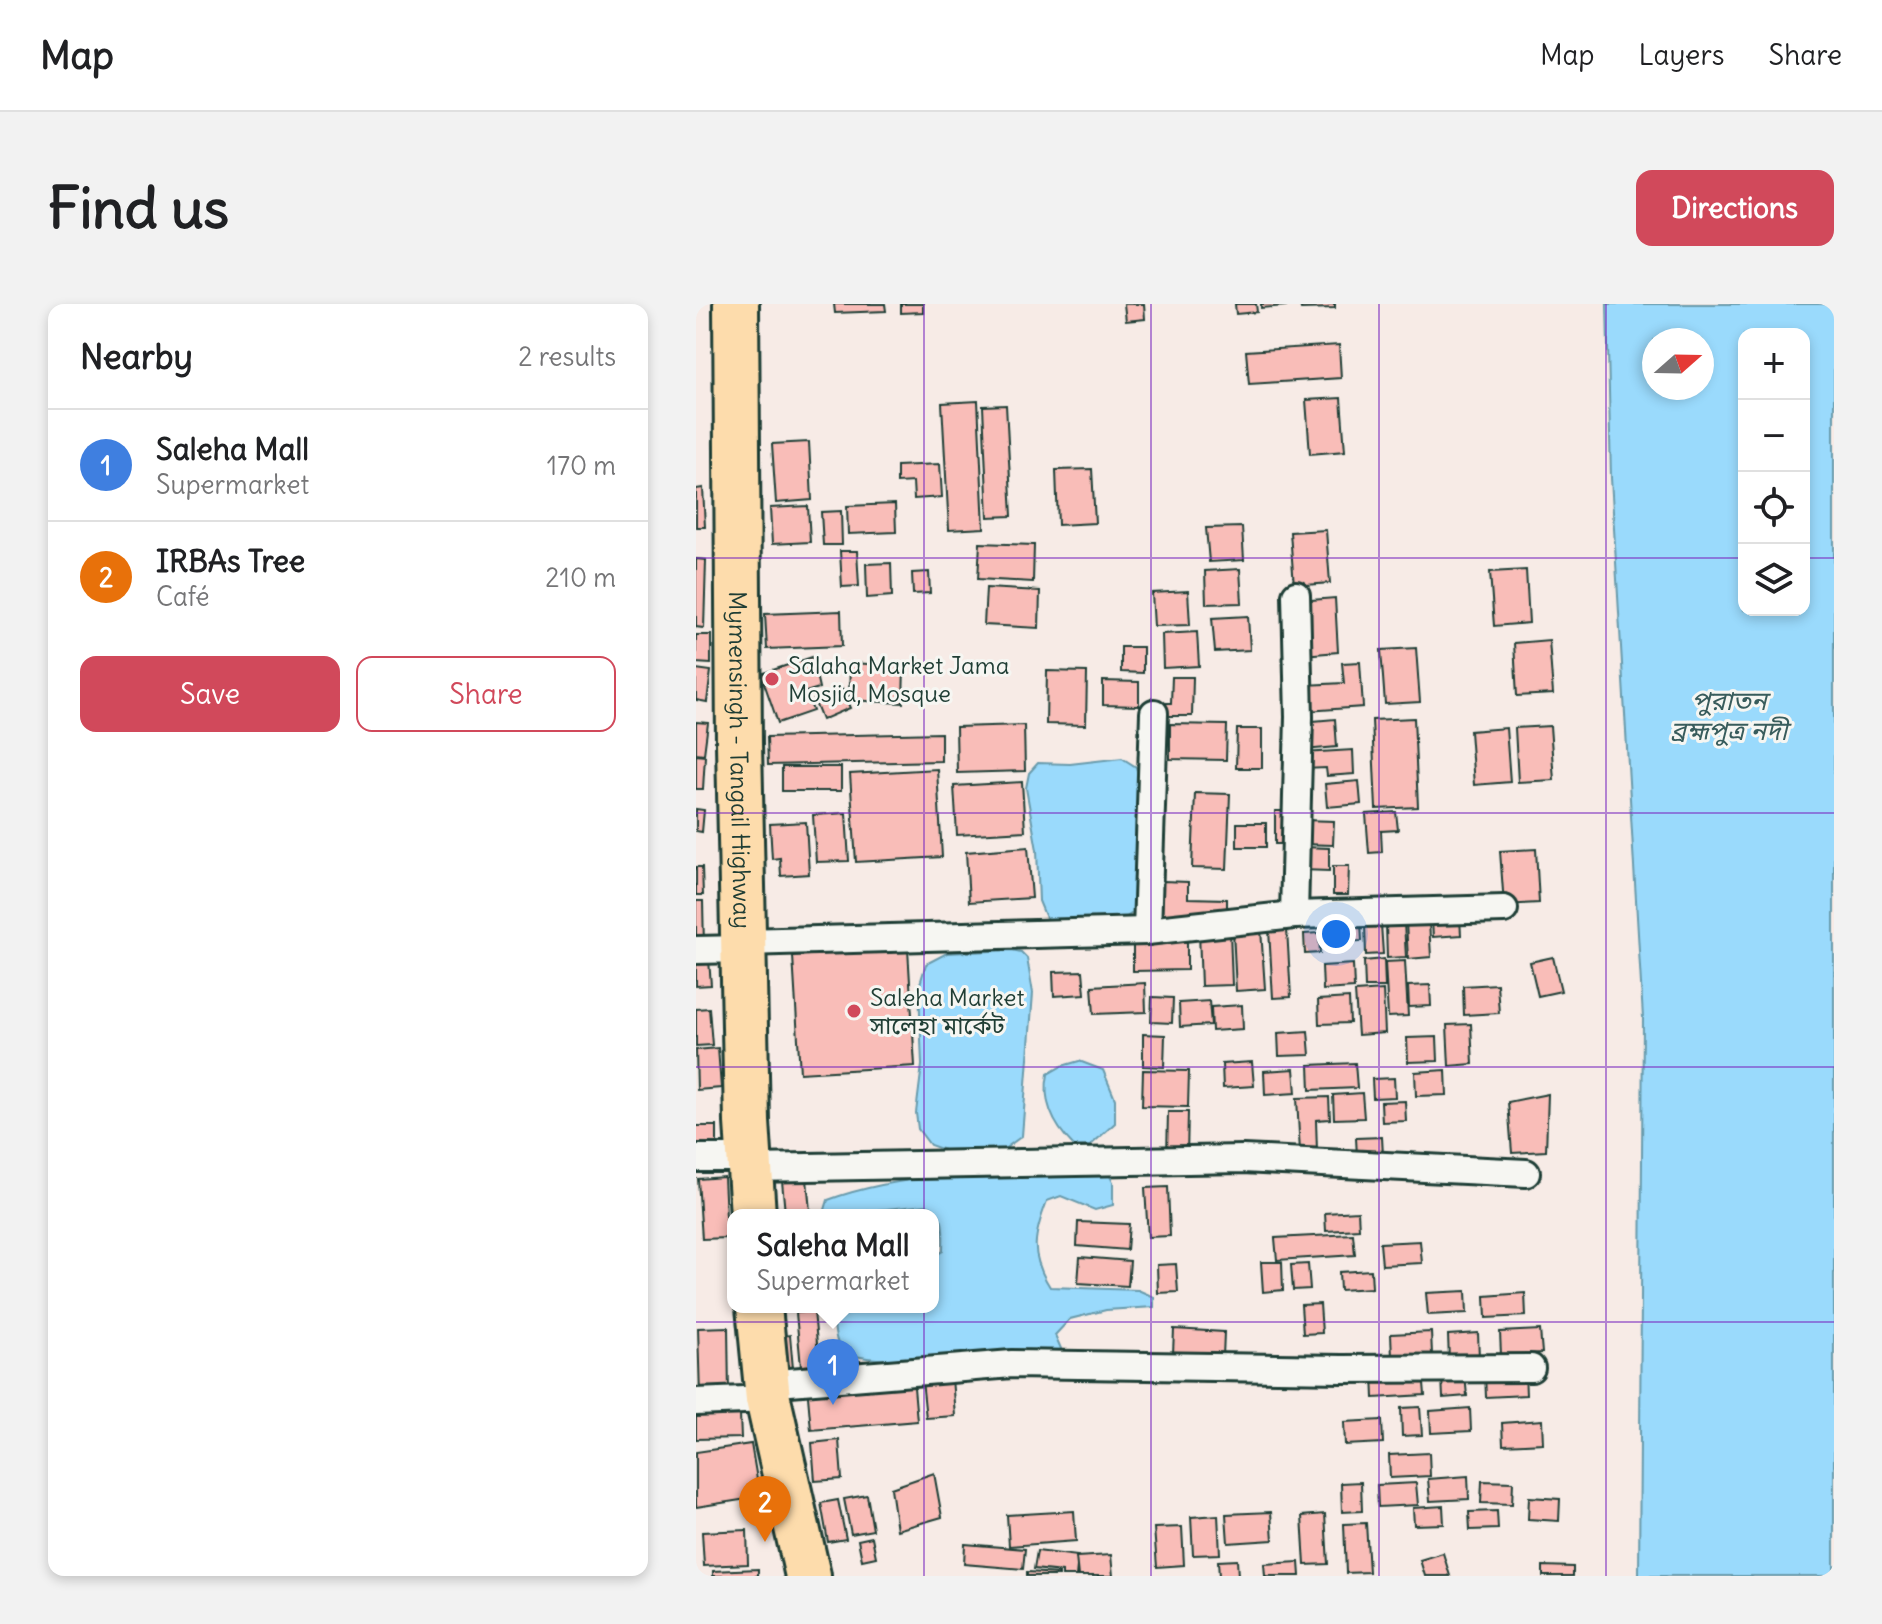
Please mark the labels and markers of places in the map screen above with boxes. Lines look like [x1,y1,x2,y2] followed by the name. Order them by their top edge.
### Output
[788,650,1010,708] place label: Salaha Market Jama Mosjid, Mosque
[763,670,781,688] marker: Salaha Market Jama Mosjid, Mosque
[869,982,1025,1040] place label: Saleha Market সালেহা মার্কেট
[845,1002,863,1020] marker: Saleha Market সালেহা মার্কেট
[807,1339,859,1405] pin: 1
[739,1476,791,1542] pin: 2

